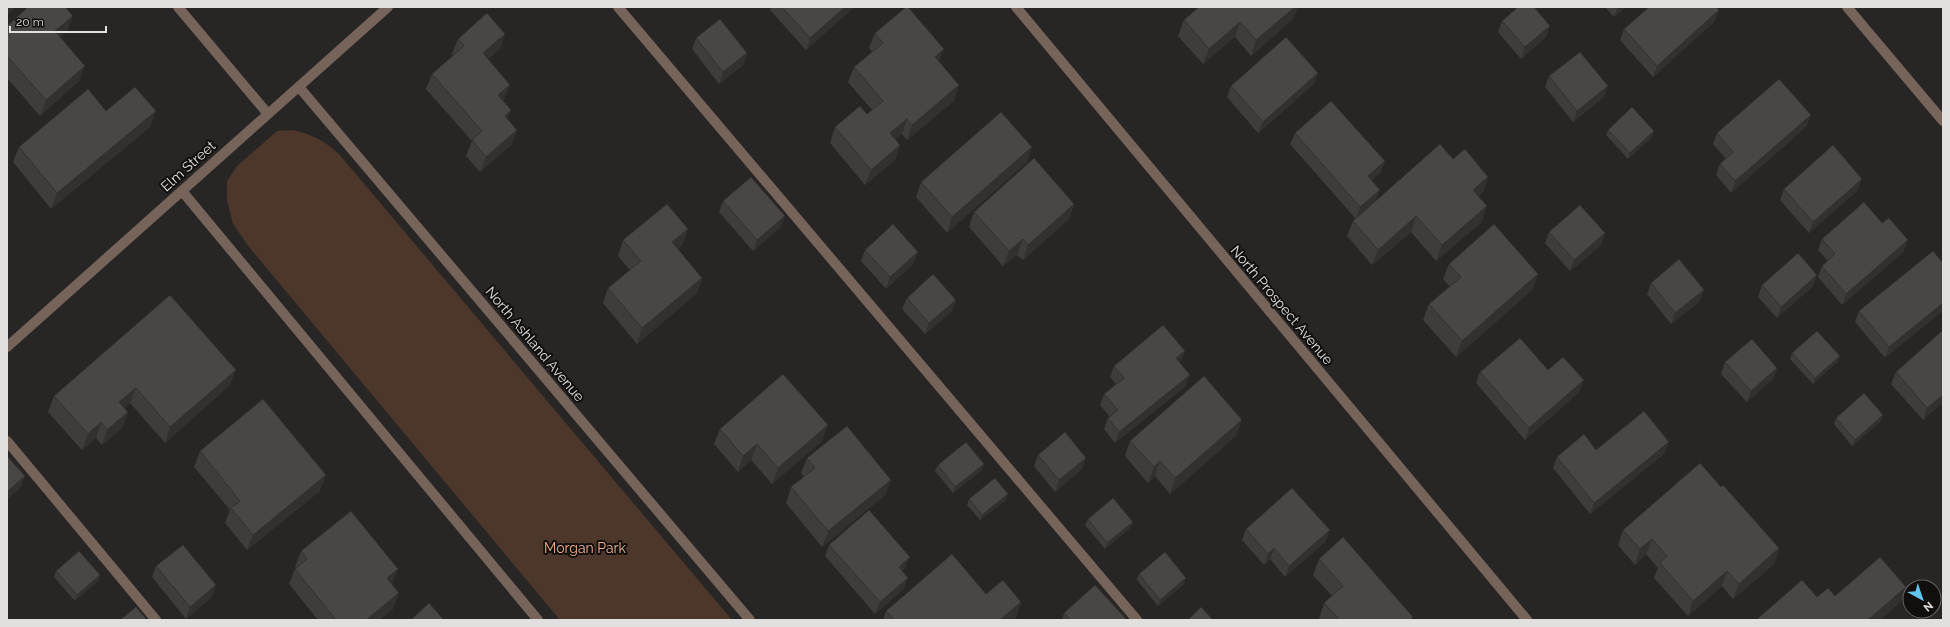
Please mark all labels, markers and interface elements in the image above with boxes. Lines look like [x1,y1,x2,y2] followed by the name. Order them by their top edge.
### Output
[10,8,106,34] scale bar
[16,15,44,29] text: 20 m
[158,137,219,195] street label: Elm Street
[1228,242,1336,368] street label: North Prospect Avenue
[482,283,588,405] street label: North Ashland Avenue
[544,540,626,556] park label: Morgan Park
[1902,579,1942,619] north arrow
[1921,599,1936,614] text: N

